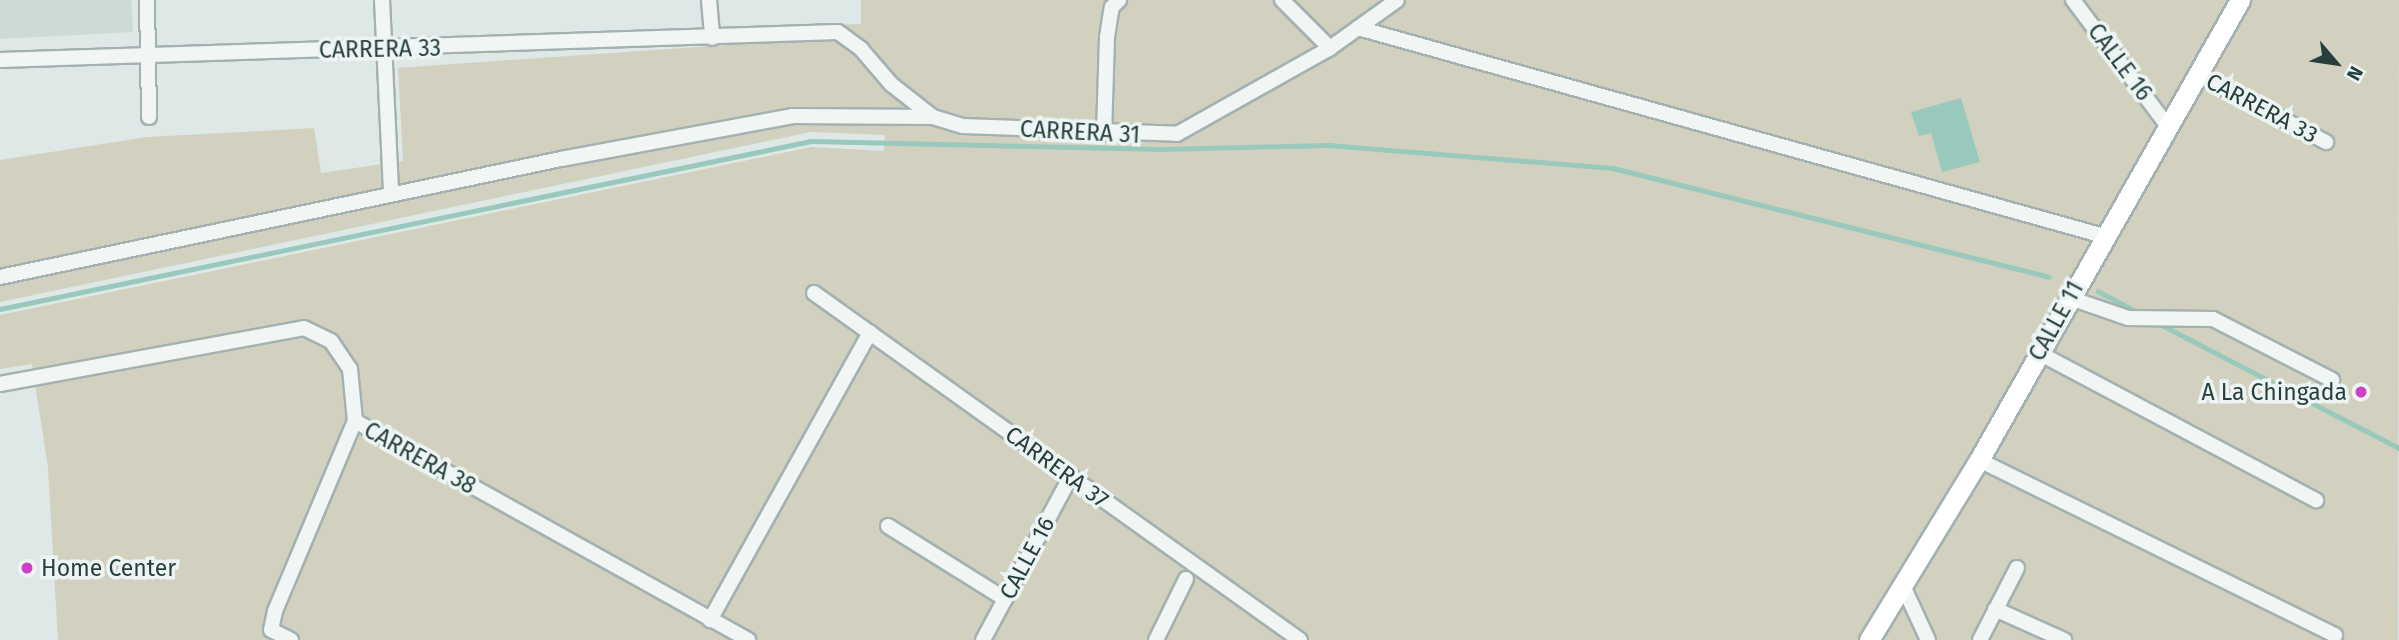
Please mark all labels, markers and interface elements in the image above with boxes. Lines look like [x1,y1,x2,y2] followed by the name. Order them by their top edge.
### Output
[2082,18,2158,106] street label: CALLE 16
[2301,28,2371,98] north arrow
[319,34,441,64] street label: CARRERA 33
[2342,62,2368,85] text: N
[2202,67,2322,149] street label: CARRERA 33
[1019,115,1141,149] street label: CARRERA 31
[2023,276,2089,366] street label: CALLE 11
[2202,378,2347,406] place label: A La Chingada
[2353,384,2369,400] marker: A La Chingada
[359,416,481,500] street label: CARRERA 38
[1000,420,1114,514] street label: CARRERA 37
[994,512,1060,604] street label: CALLE 16
[41,554,176,582] place label: Home Center
[19,560,35,576] marker: Home Center

